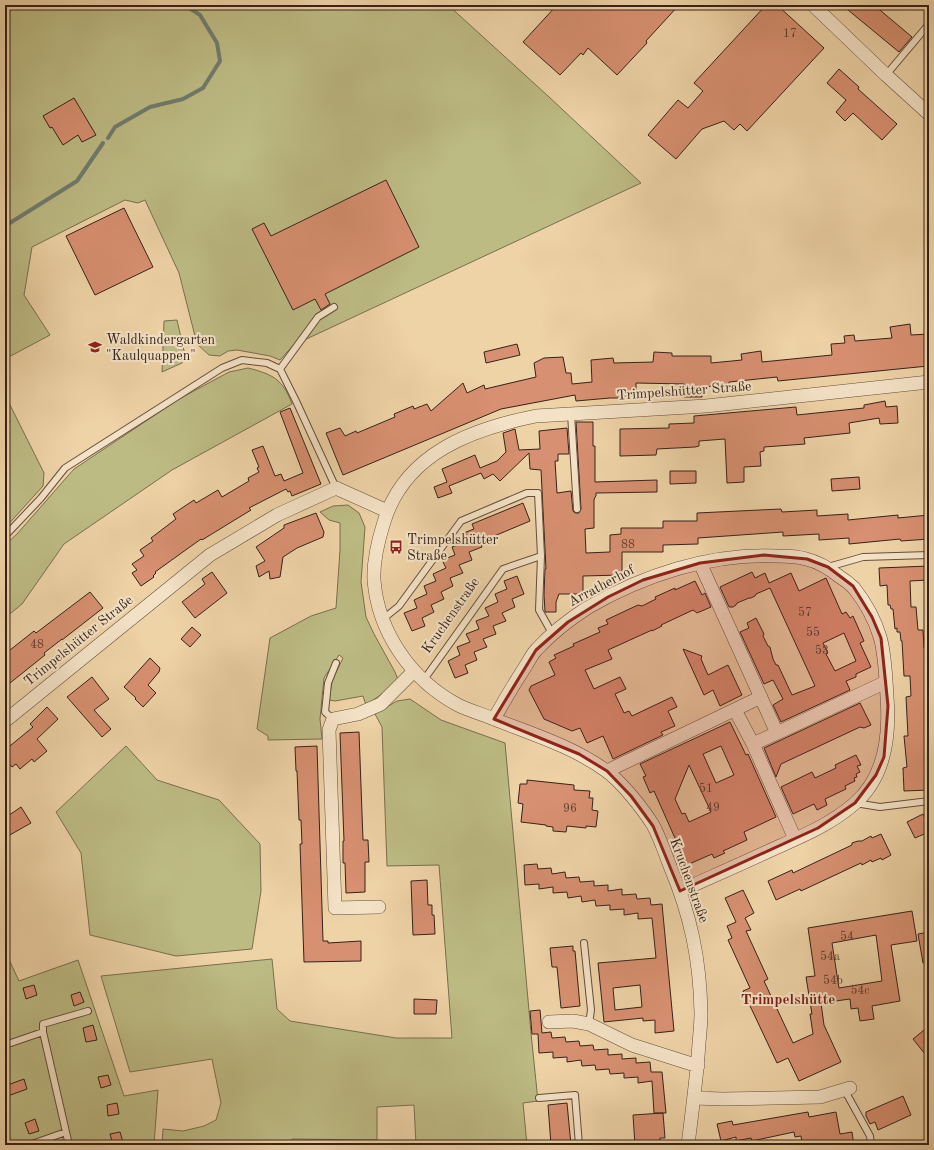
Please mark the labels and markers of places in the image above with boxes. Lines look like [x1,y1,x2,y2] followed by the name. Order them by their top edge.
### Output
[106,333,215,363] place label: Waldkindergarten "Kaulquappen"
[87,339,103,355] school or university icon: Waldkindergarten "Kaulquappen"
[407,533,499,563] place label: Trimpelshütter Straße
[388,539,404,555] bus stop icon: Trimpelshütter Straße

